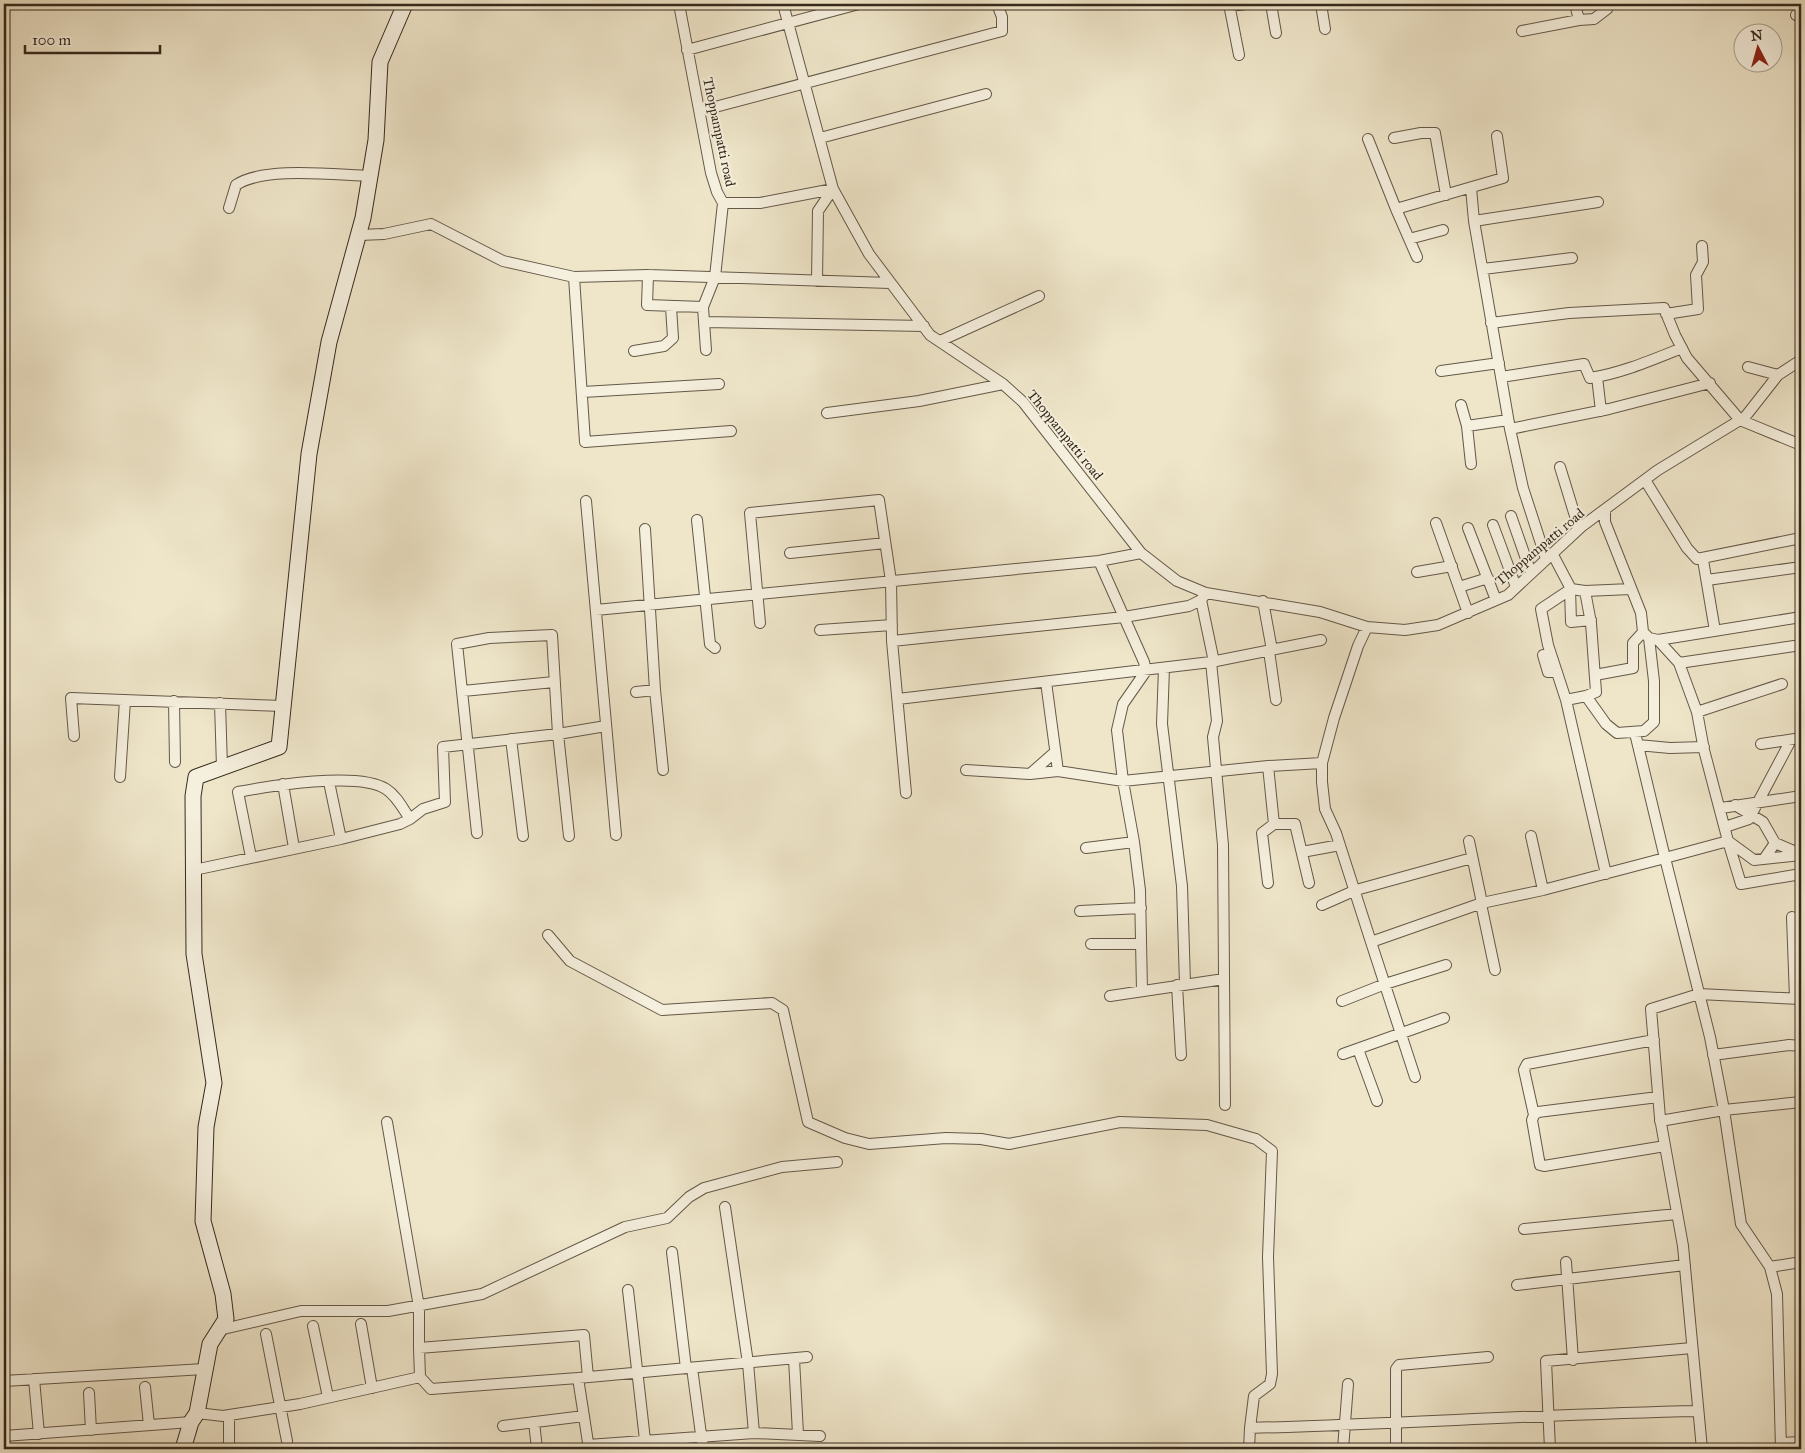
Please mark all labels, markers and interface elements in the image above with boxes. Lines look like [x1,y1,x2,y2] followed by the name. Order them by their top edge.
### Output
[25,22,160,54] scale bar
[1732,22,1782,72] north arrow
[1750,26,1764,45] text: N
[32,31,72,49] text: 100 m
[699,76,739,188] street label: Thoppampatti road
[1023,386,1107,484] street label: Thoppampatti road
[1492,505,1588,589] street label: Thoppampatti road

